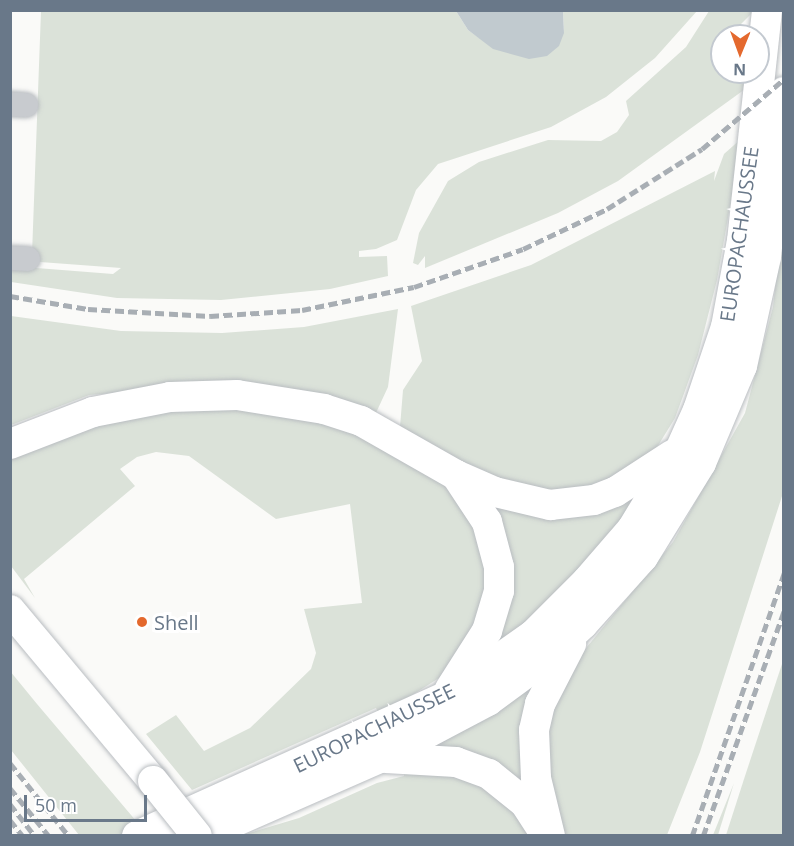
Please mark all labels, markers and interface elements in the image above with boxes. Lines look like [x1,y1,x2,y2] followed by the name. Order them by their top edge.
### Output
[710,24,770,84] north arrow
[733,59,746,81] text: N
[715,145,763,323] street label: EUROPACHAUSSEE
[154,610,199,634] place label: Shell
[135,615,149,629] marker: Shell
[289,678,459,778] street label: EUROPACHAUSSEE
[27,783,150,821] scale bar
[35,793,77,817] text: 50 m

